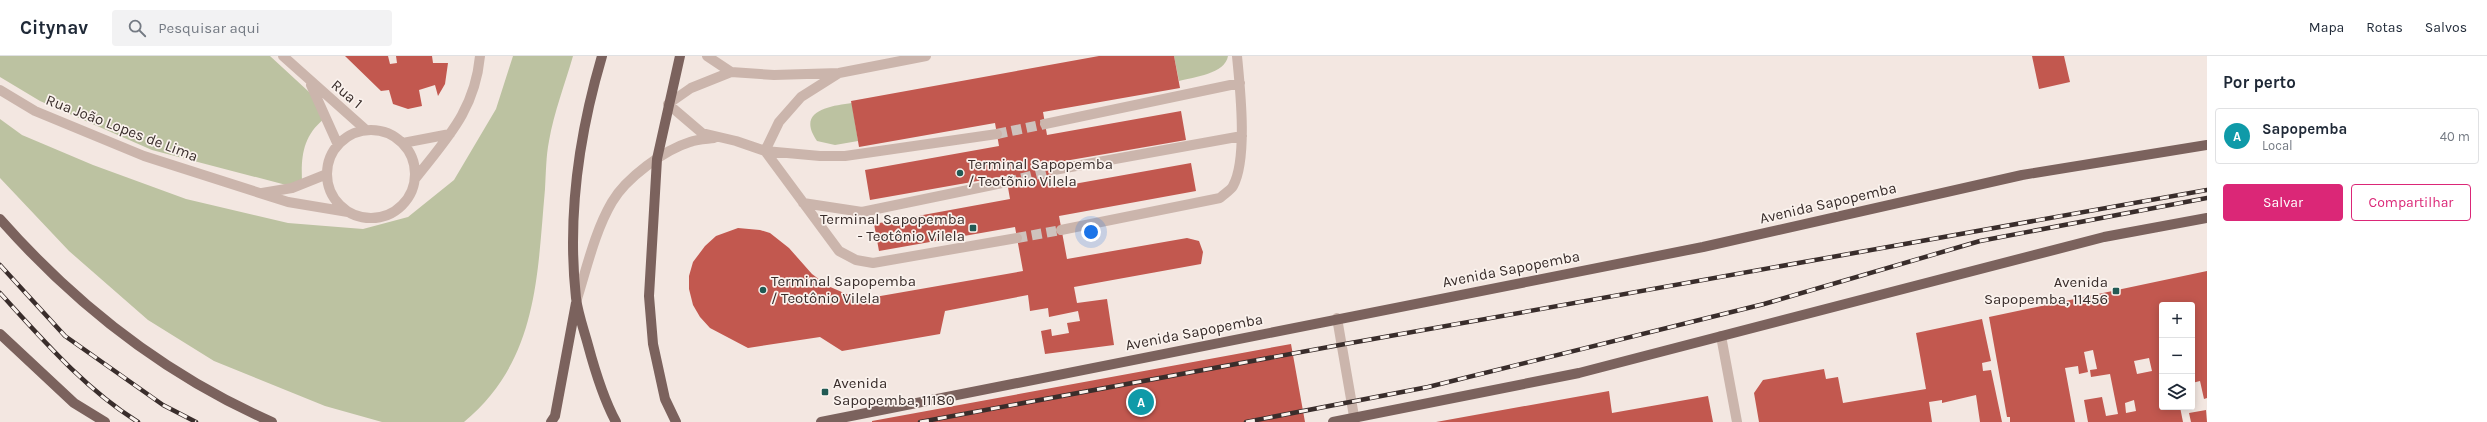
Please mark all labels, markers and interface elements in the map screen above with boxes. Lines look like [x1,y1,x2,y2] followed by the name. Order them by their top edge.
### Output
[112,10,392,46] search box
[20,17,88,39] text: Citynav
[126,17,148,39] icon: search
[158,19,260,37] text: Pesquisar aqui
[2309,19,2344,36] text: Mapa
[2366,19,2403,36] text: Rotas
[2425,19,2467,36] text: Salvos
[2223,72,2296,92] text: Por perto
[328,76,366,112] street label: Rua 1
[43,91,201,165] street label: Rua João Lopes de Lima
[2262,120,2347,138] text: Sapopemba
[2233,129,2241,144] text: A
[2440,129,2470,144] text: 40 m
[2262,138,2293,153] text: Local
[968,155,1113,190] place label: Terminal Sapopemba / Teotõnio Vilela
[955,168,965,178] marker: Terminal Sapopemba / Teotõnio Vilela
[1758,179,1898,227] street label: Avenida Sapopemba
[2223,184,2343,221] button: Salvar
[2351,184,2471,221] button: Compartilhar
[820,210,965,245] place label: Terminal Sapopemba - Teotônio Vilela
[1081,222,1101,242] your location
[968,223,978,233] marker: Terminal Sapopemba - Teotônio Vilela
[1441,247,1581,291] street label: Avenida Sapopemba
[771,272,916,307] place label: Terminal Sapopemba / Teotônio Vilela
[1984,273,2108,308] place label: Avenida Sapopemba, 11456
[758,285,768,295] marker: Terminal Sapopemba / Teotônio Vilela
[2111,286,2121,296] marker: Avenida Sapopemba, 11456
[2159,302,2195,410] map controls
[2159,302,2195,338] button: +
[1124,310,1264,354] street label: Avenida Sapopemba
[2159,338,2195,374] button: −
[833,374,955,409] place label: Avenida Sapopemba, 11180
[2159,374,2195,410] button: layers
[820,387,830,397] marker: Avenida Sapopemba, 11180
[1128,387,1154,417] pin: A

